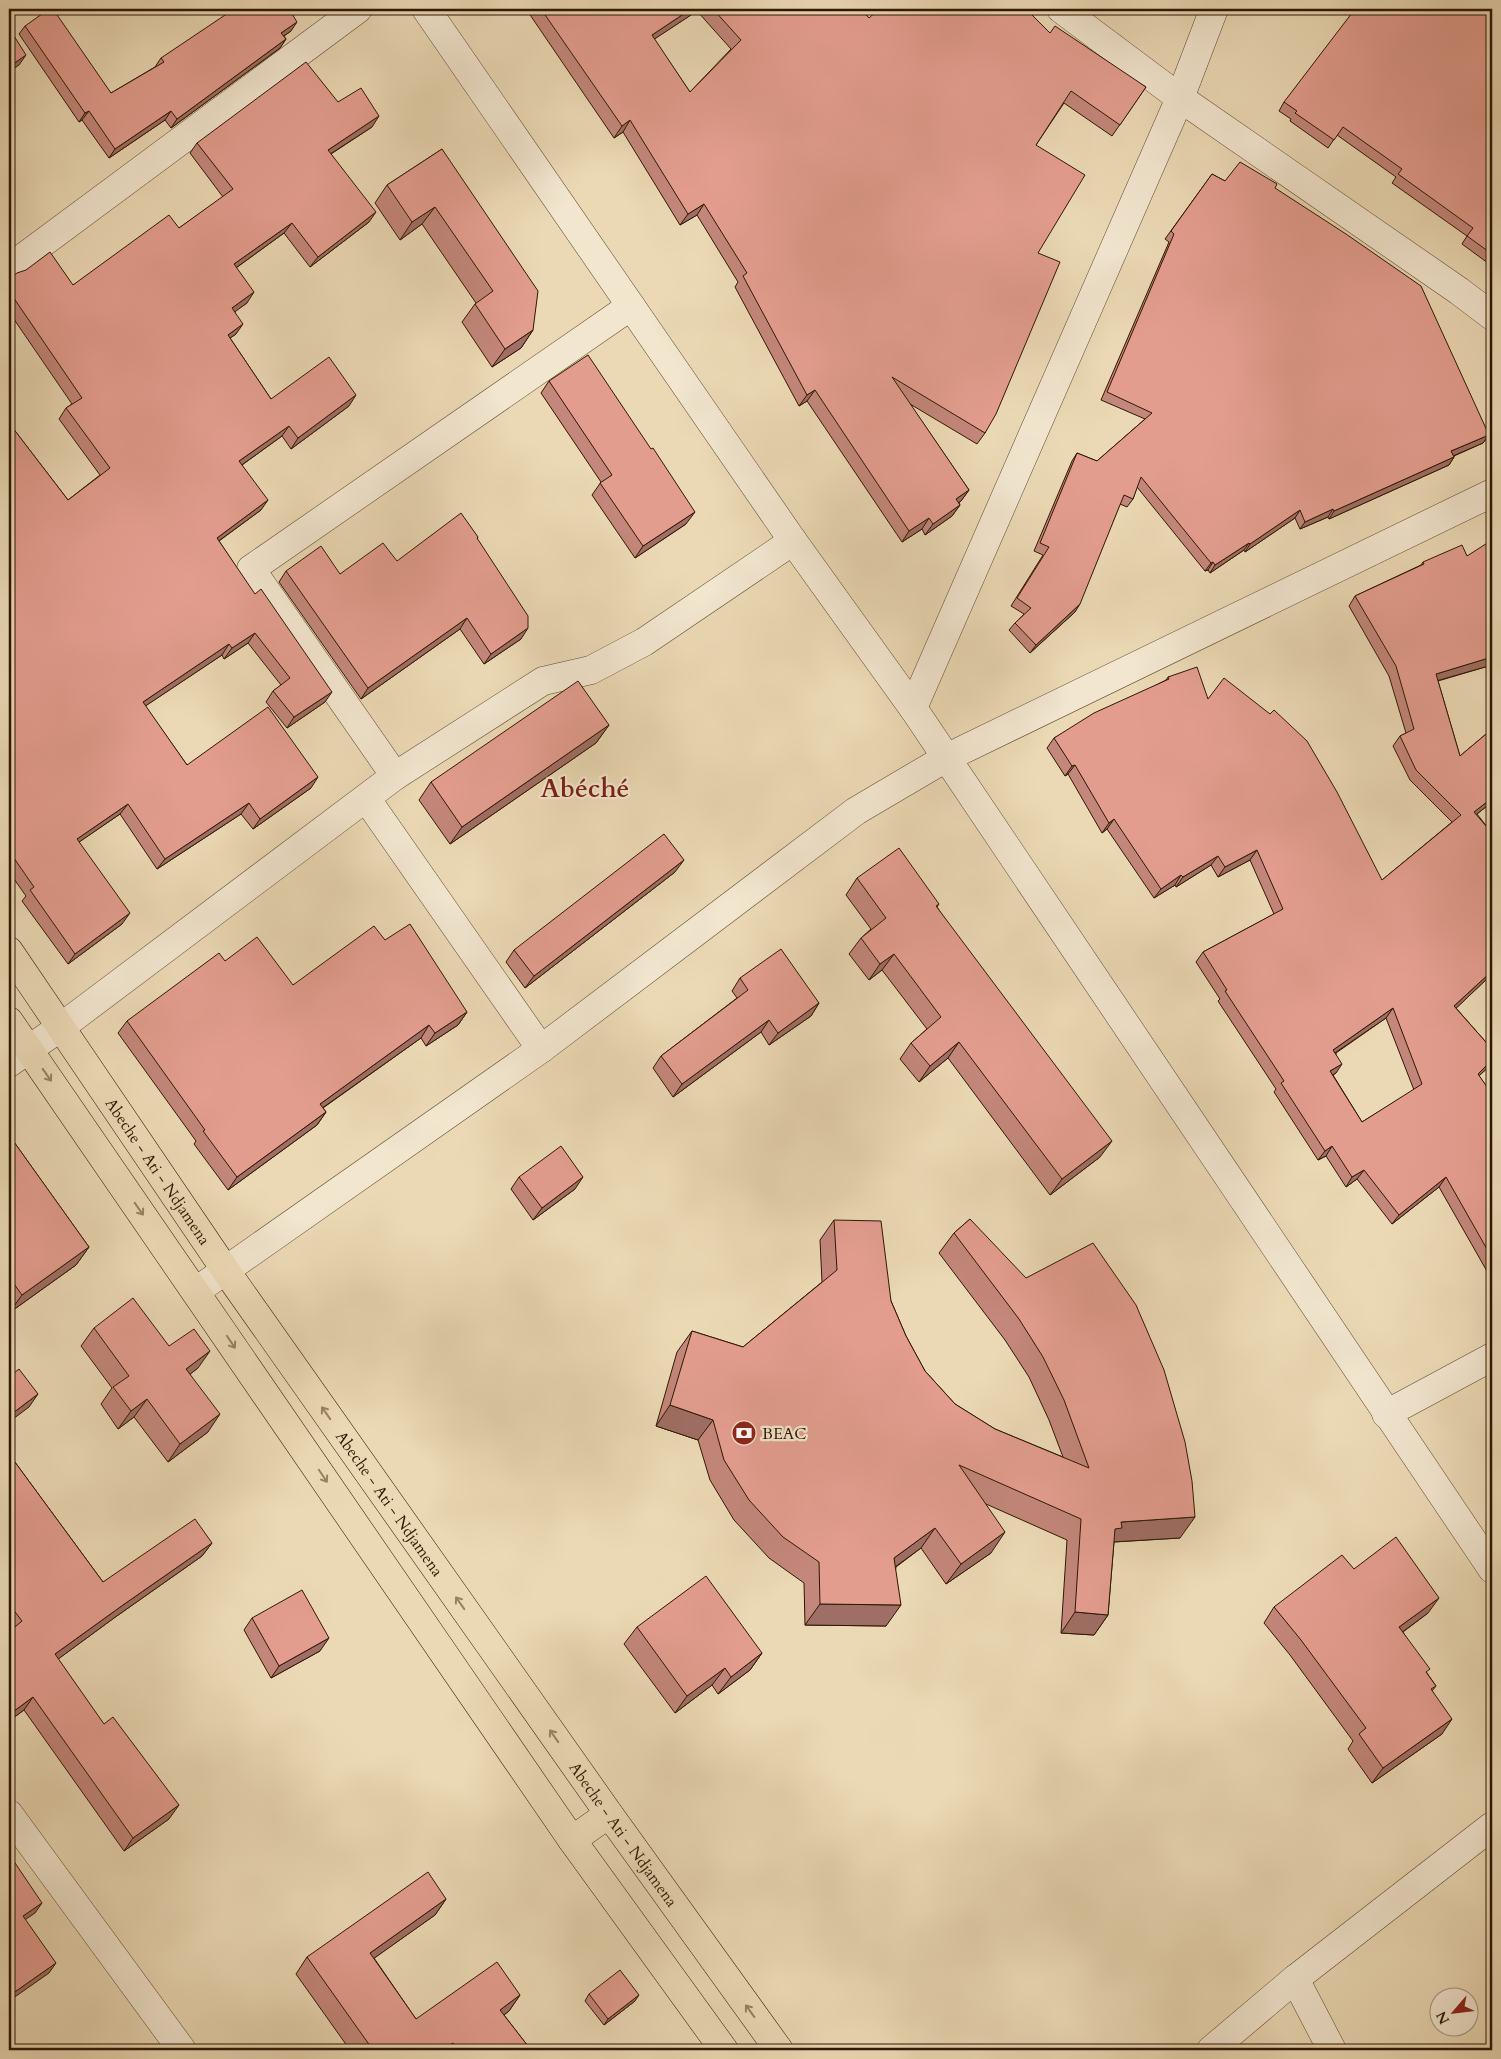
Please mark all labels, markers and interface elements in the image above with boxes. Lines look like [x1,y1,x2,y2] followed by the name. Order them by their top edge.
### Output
[541,771,629,806] district label: Abéché
[42,1068,52,1082] one-way arrow
[100,1094,215,1250] street label: Abeche - Ati - Ndjamena
[134,1202,144,1216] one-way arrow
[226,1335,236,1349] one-way arrow
[321,1406,331,1420] one-way arrow
[731,1420,757,1446] bank icon: BEAC
[762,1423,806,1445] place label: BEAC
[330,1427,448,1581] street label: Abeche - Ati - Ndjamena
[318,1469,328,1483] one-way arrow
[455,1596,465,1610] one-way arrow
[549,1729,559,1743] one-way arrow
[564,1758,682,1912] street label: Abeche - Ati - Ndjamena
[1428,1986,1478,2036] north arrow
[745,2004,755,2018] one-way arrow
[1432,2008,1454,2028] text: N

